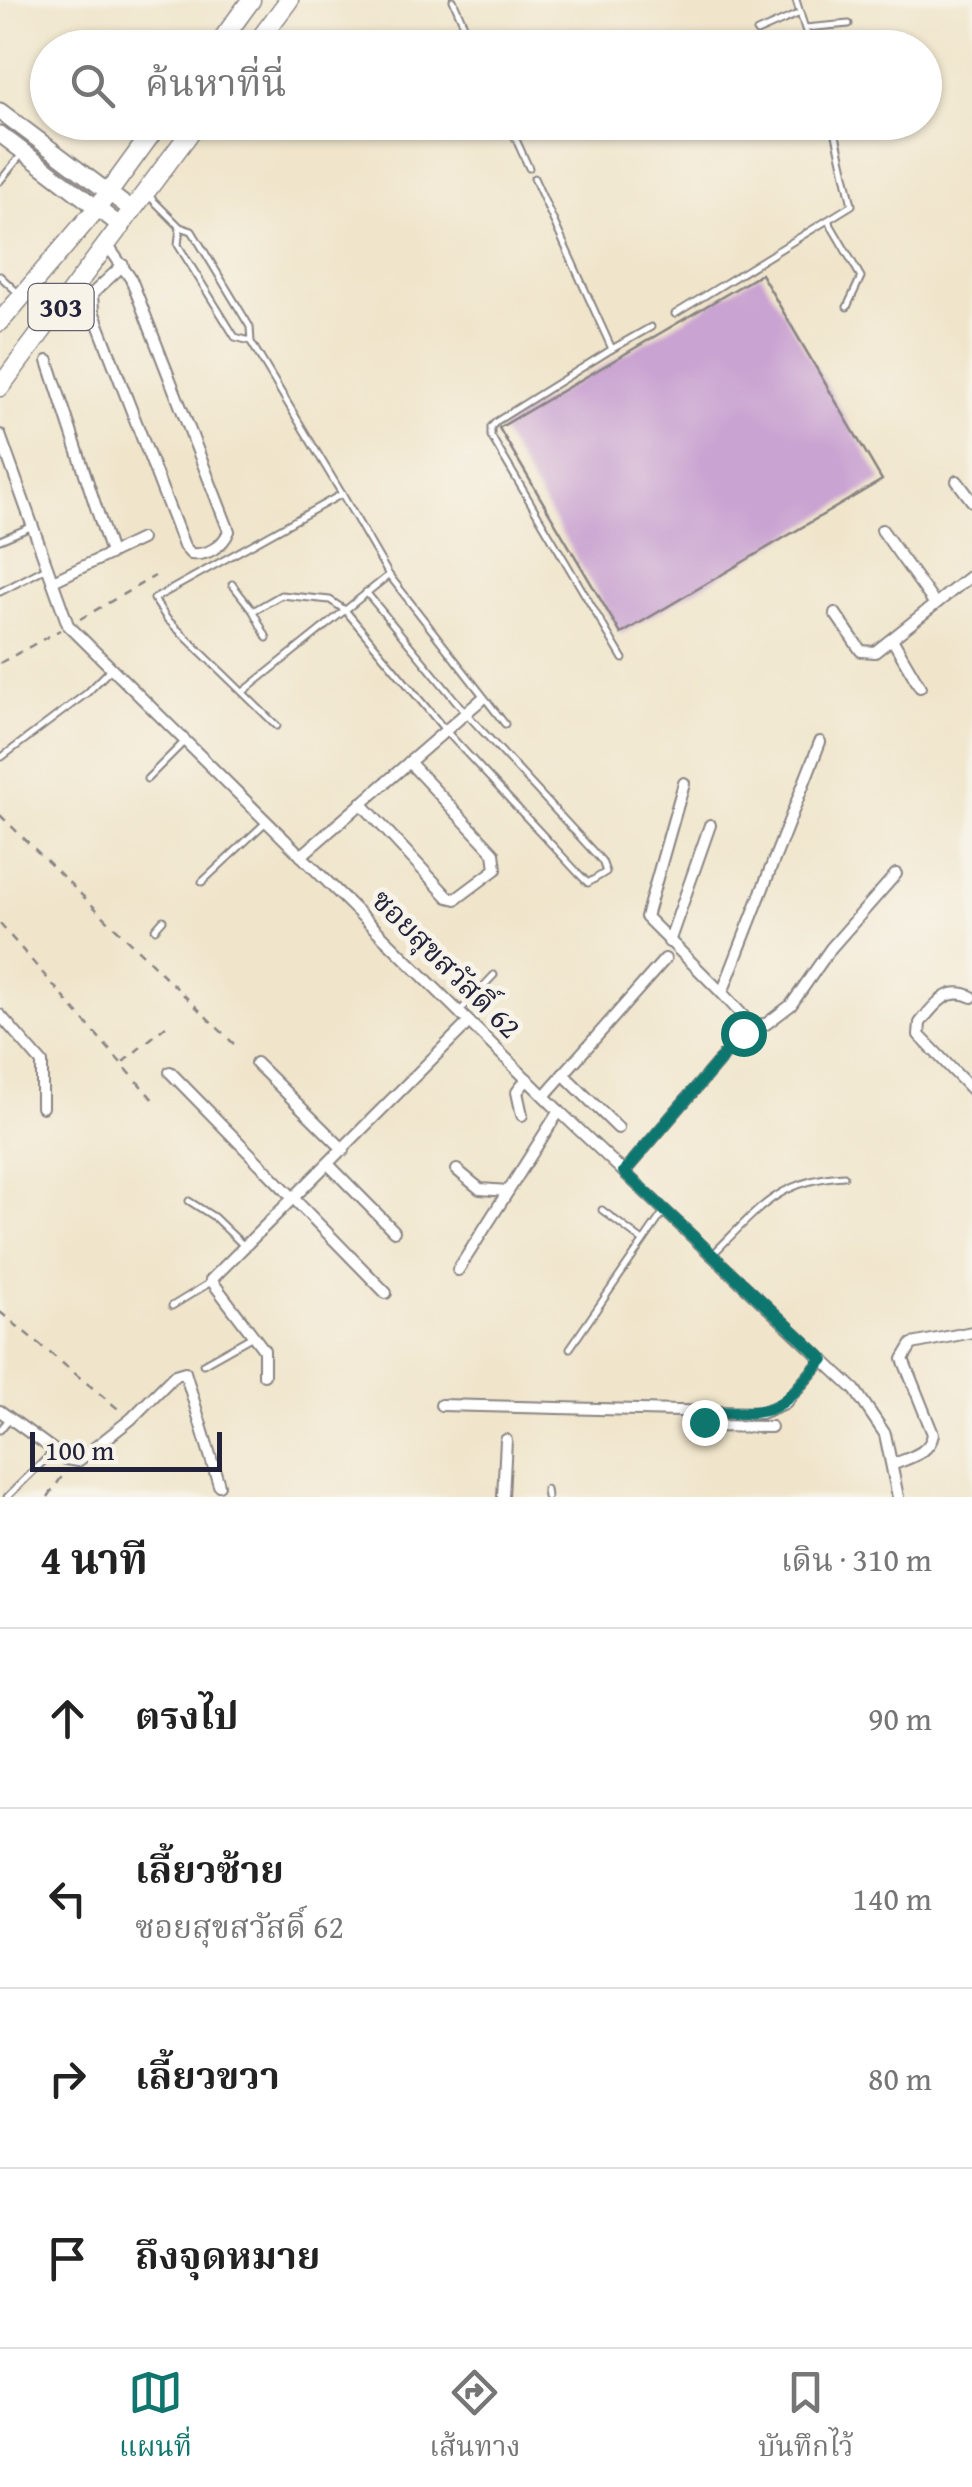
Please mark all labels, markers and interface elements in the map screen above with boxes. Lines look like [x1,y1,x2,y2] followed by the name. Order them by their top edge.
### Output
[30,30,942,140] search box
[145,54,286,110] text: ค้นหาที่นี่
[65,58,120,113] icon: search
[28,284,94,330] road number: 303
[362,878,532,1048] street label: ซอยสุขสวัสดิ์ 62
[721,1011,767,1057] route start
[682,1400,728,1446] route end
[30,1427,222,1472] scale bar
[45,1429,114,1470] text: 100 m
[40,1528,148,1589] text: 4 นาที
[781,1536,932,1583] text: เดิน · 310 m
[135,1687,239,1743] text: ตรงไป
[40,1691,95,1746] icon: ahead
[868,1695,932,1742] text: 90 m
[135,1841,284,1897] text: เลี้ยวซ้าย
[40,1871,95,1926] icon: left
[853,1875,932,1922] text: 140 m
[135,1903,344,1950] text: ซอยสุขสวัสดิ์ 62
[135,2047,280,2103] text: เลี้ยวขวา
[40,2051,95,2106] icon: right
[868,2055,932,2102] text: 80 m
[135,2227,320,2283] text: ถึงจุดหมาย
[40,2231,95,2286] icon: arrive
[119,2365,192,2471] tab: แผนที่
[429,2365,521,2471] tab: เส้นทาง
[758,2365,853,2471] tab: บันทึกไว้

